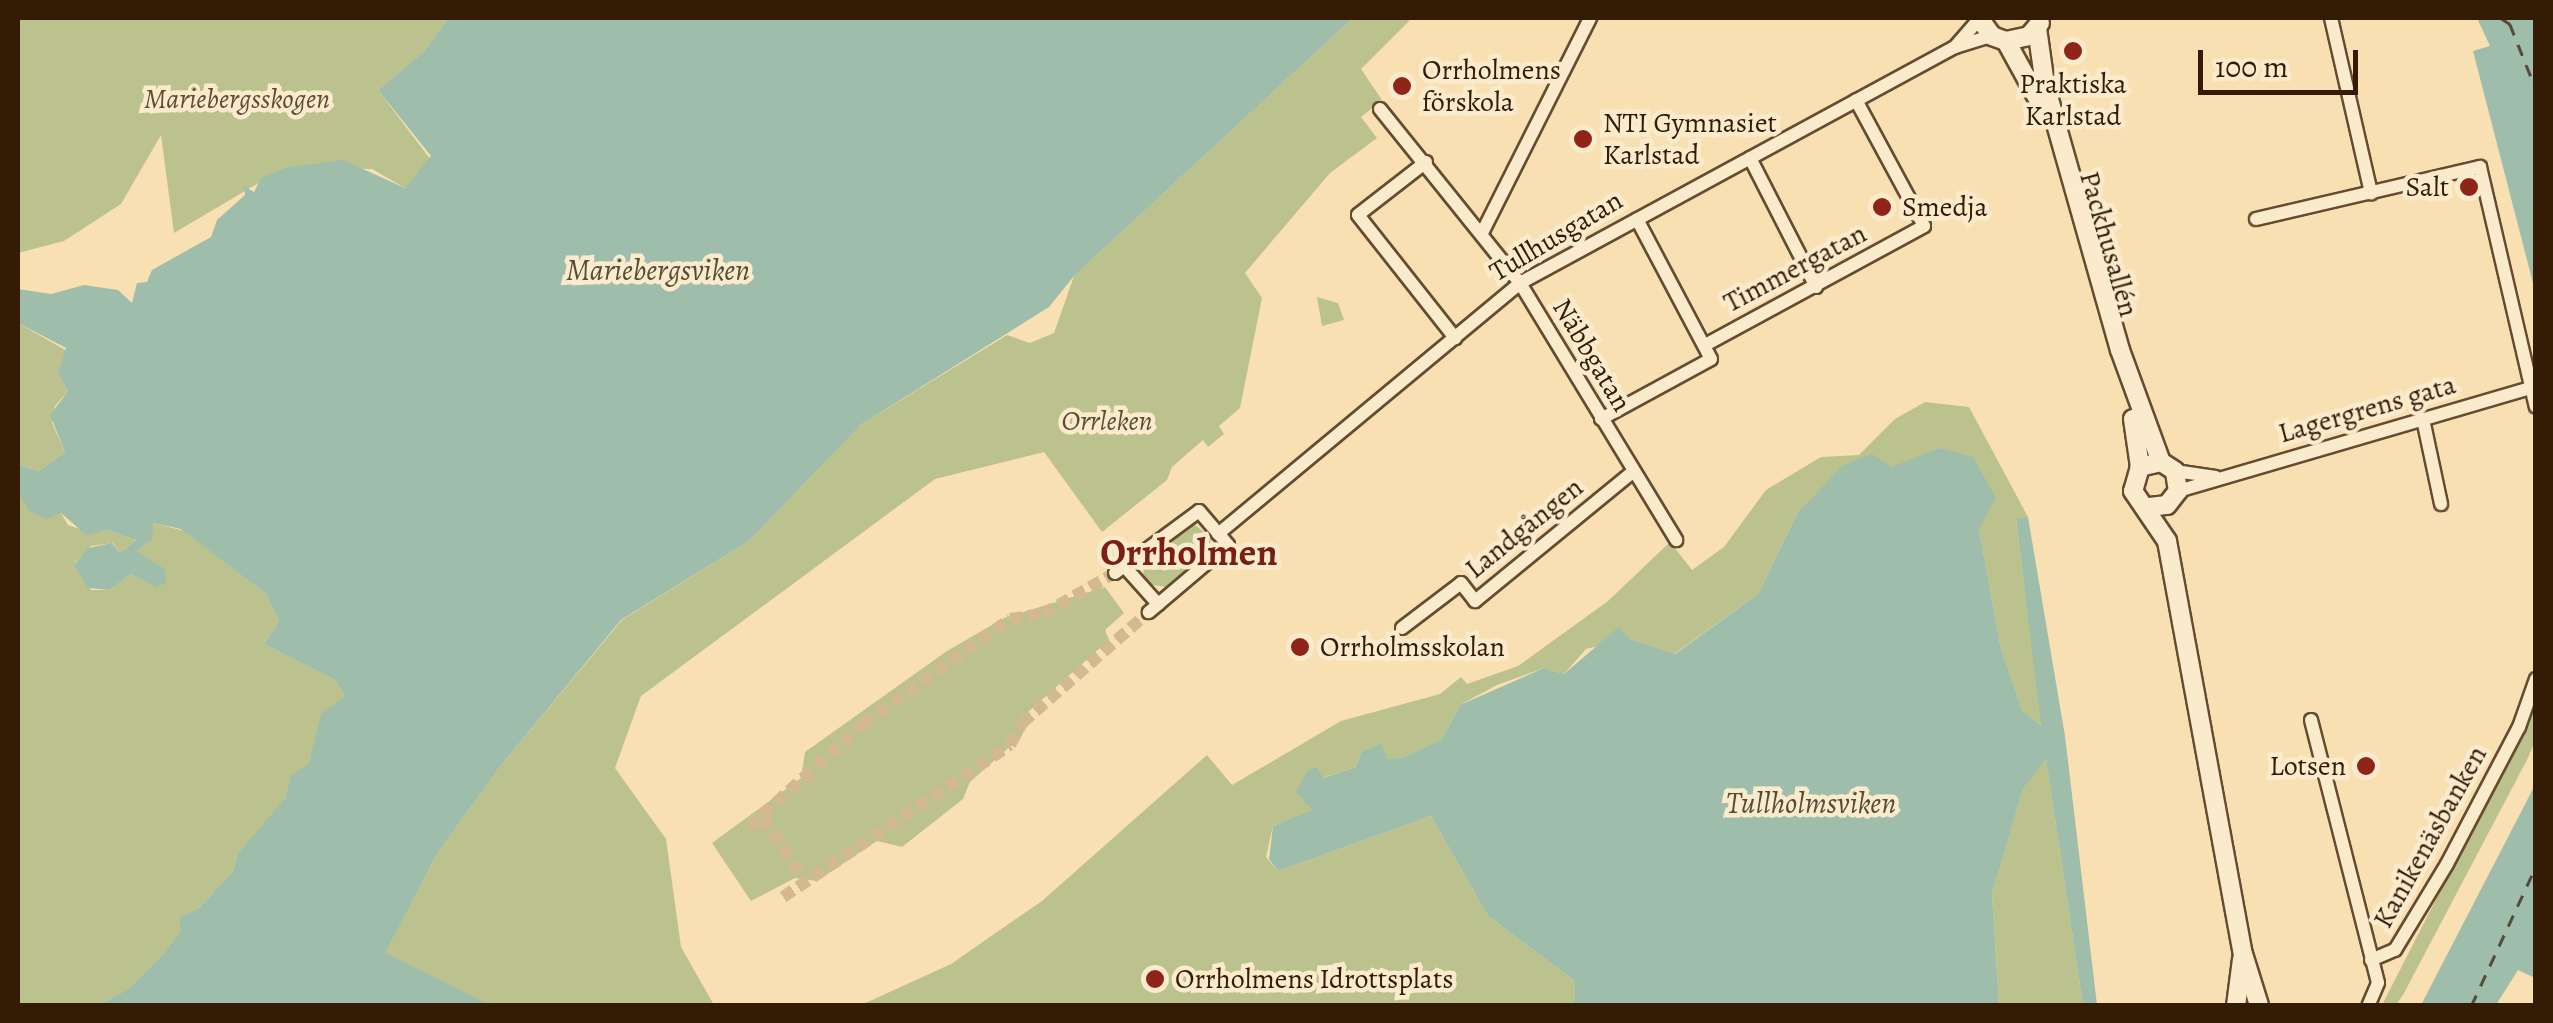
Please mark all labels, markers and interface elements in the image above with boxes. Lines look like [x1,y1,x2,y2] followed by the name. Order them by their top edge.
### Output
[2203,30,2363,92] scale bar
[2062,40,2084,62] marker: Praktiska Karlstad
[2215,47,2288,87] text: 100 m
[1422,53,1561,119] place label: Orrholmens förskola
[2019,67,2127,133] place label: Praktiska Karlstad
[1391,75,1413,97] marker: Orrholmens förskola
[144,82,330,116] park label: Mariebergsskogen
[1603,106,1777,172] place label: NTI Gymnasiet Karlstad
[1572,128,1594,150] marker: NTI Gymnasiet Karlstad
[2072,167,2146,321] street label: Packhusallén
[2406,170,2449,204] place label: Salt
[2458,176,2480,198] marker: Salt
[1484,183,1628,289] street label: Tullhusgatan
[1902,190,1987,224] place label: Smedja
[1871,196,1893,218] marker: Smedja
[1718,216,1872,320] street label: Timmergatan
[566,252,750,288] water label: Mariebergsviken
[1545,293,1639,417] street label: Näbbgatan
[2275,368,2459,450] street label: Lagergrens gata
[1062,404,1152,438] park label: Orrleken
[1458,470,1590,586] street label: Landgången
[1100,530,1278,576] district label: Orrholmen
[1320,630,1505,664] place label: Orrholmsskolan
[1289,636,1311,658] marker: Orrholmsskolan
[2366,740,2494,934] street label: Kanikenäsbanken
[2269,749,2346,783] place label: Lotsen
[2355,755,2377,777] marker: Lotsen
[1726,785,1896,821] water label: Tullholmsviken
[1175,962,1453,996] place label: Orrholmens Idrottsplats
[1144,968,1166,990] marker: Orrholmens Idrottsplats

